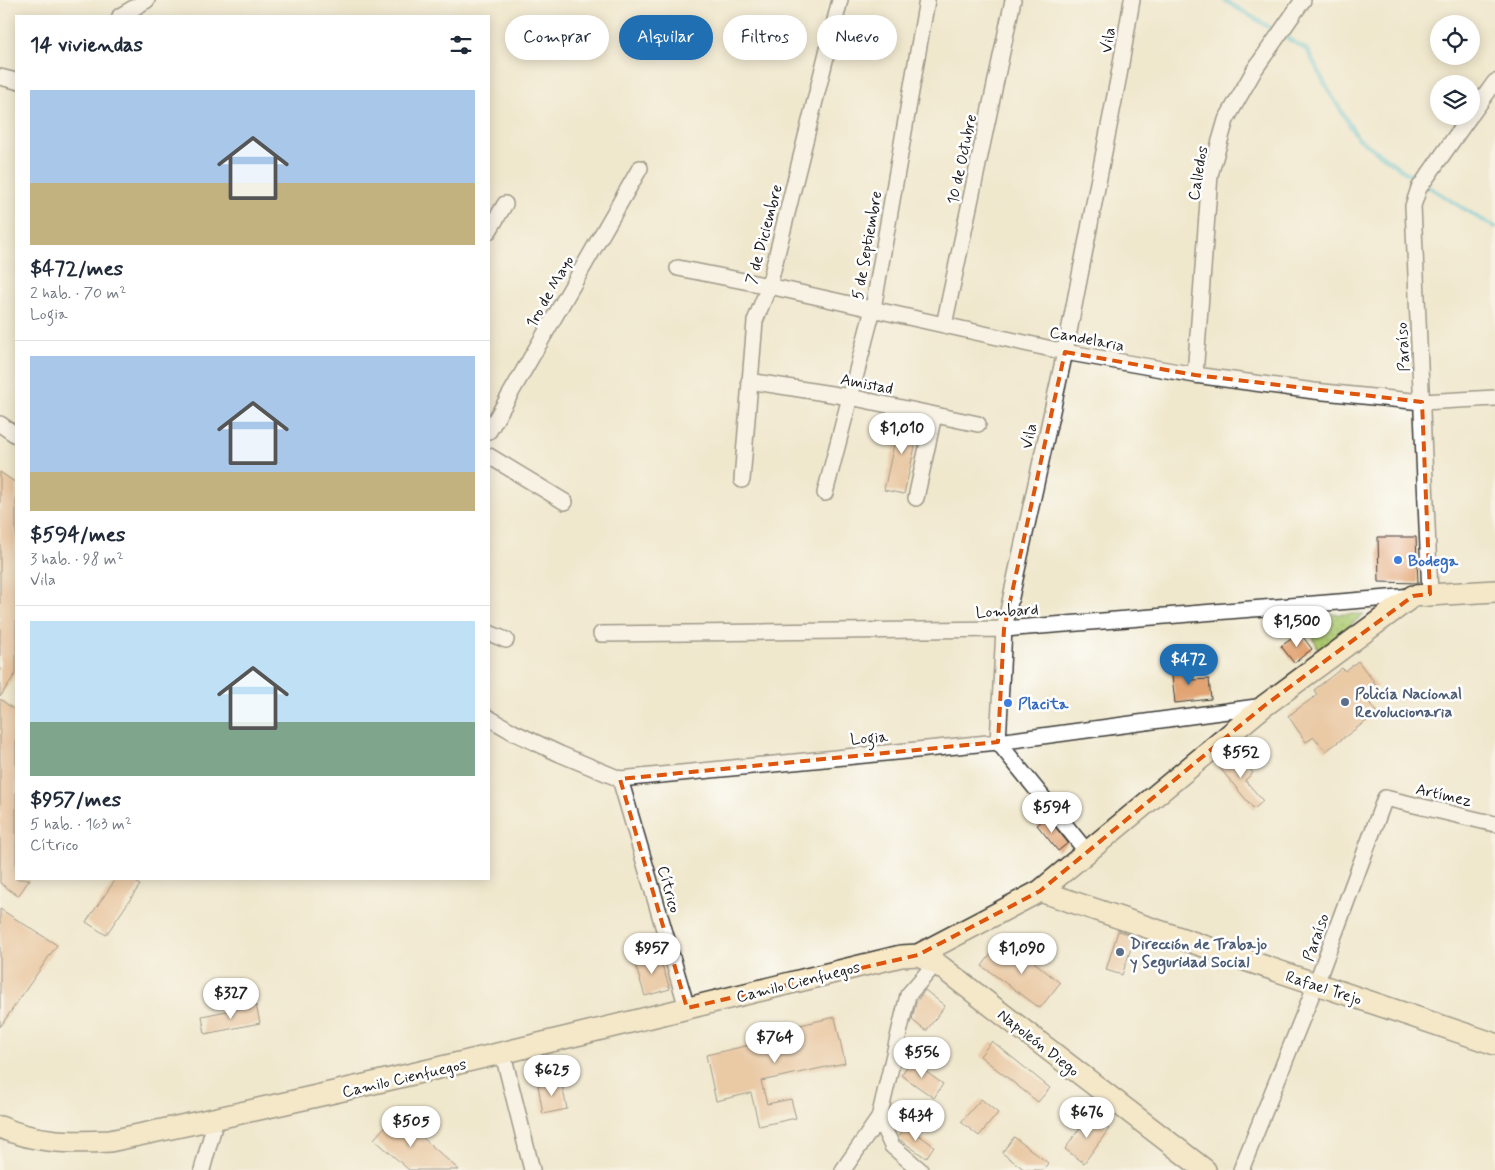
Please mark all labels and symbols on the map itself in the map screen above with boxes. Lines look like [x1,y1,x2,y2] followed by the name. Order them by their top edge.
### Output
[1096,26,1121,55] street label: Vila
[943,112,982,206] street label: 10 de Octubre
[1183,144,1214,202] street label: Calledos
[741,182,788,287] street label: 7 de Diciembre
[848,189,887,301] street label: 5 de Septiembre
[521,252,579,332] street label: 1ro de Mayo
[1392,321,1415,372] street label: Paraíso
[1048,322,1126,357] street label: Candelaria
[839,369,895,400] street label: Amistad
[861,412,943,455] pin: $1,010
[1017,421,1042,451] street label: Vila
[1408,551,1458,574] place label: Bodega
[1392,554,1404,566] marker: Bodega
[975,599,1039,624] street label: Lombard
[1256,606,1338,648] pin: $1,500
[1159,644,1219,686] pin: $472
[1355,684,1462,723] place label: Policía Nacional Revolucionaria
[1018,694,1069,715] place label: Placita
[1339,696,1351,708] marker: Policía Nacional Revolucionaria
[1002,697,1014,709] marker: Placita
[850,726,889,752] street label: Logia
[1211,736,1271,779] pin: $552
[1414,779,1474,812] street label: Artímez
[1022,792,1082,834] pin: $594
[652,863,685,915] street label: Cítrico
[1298,911,1335,964] street label: Paraíso
[622,932,682,975] pin: $957
[981,932,1063,975] pin: $1,090
[1130,934,1267,975] place label: Dirección de Trabajo y Seguridad Social
[1114,946,1126,958] marker: Dirección de Trabajo y Seguridad Social
[734,957,863,1008] street label: Camilo Cienfuegos
[1283,966,1364,1011] street label: Rafael Trejo
[201,978,261,1020] pin: $327
[992,1005,1083,1083] street label: Napoleón Diego
[745,1022,805,1064] pin: $764
[892,1036,952,1079] pin: $556
[340,1054,469,1103] street label: Camilo Cienfuegos
[522,1054,582,1097] pin: $625
[1057,1096,1117,1139] pin: $676
[886,1100,946,1142] pin: $434
[381,1106,441,1148] pin: $505

